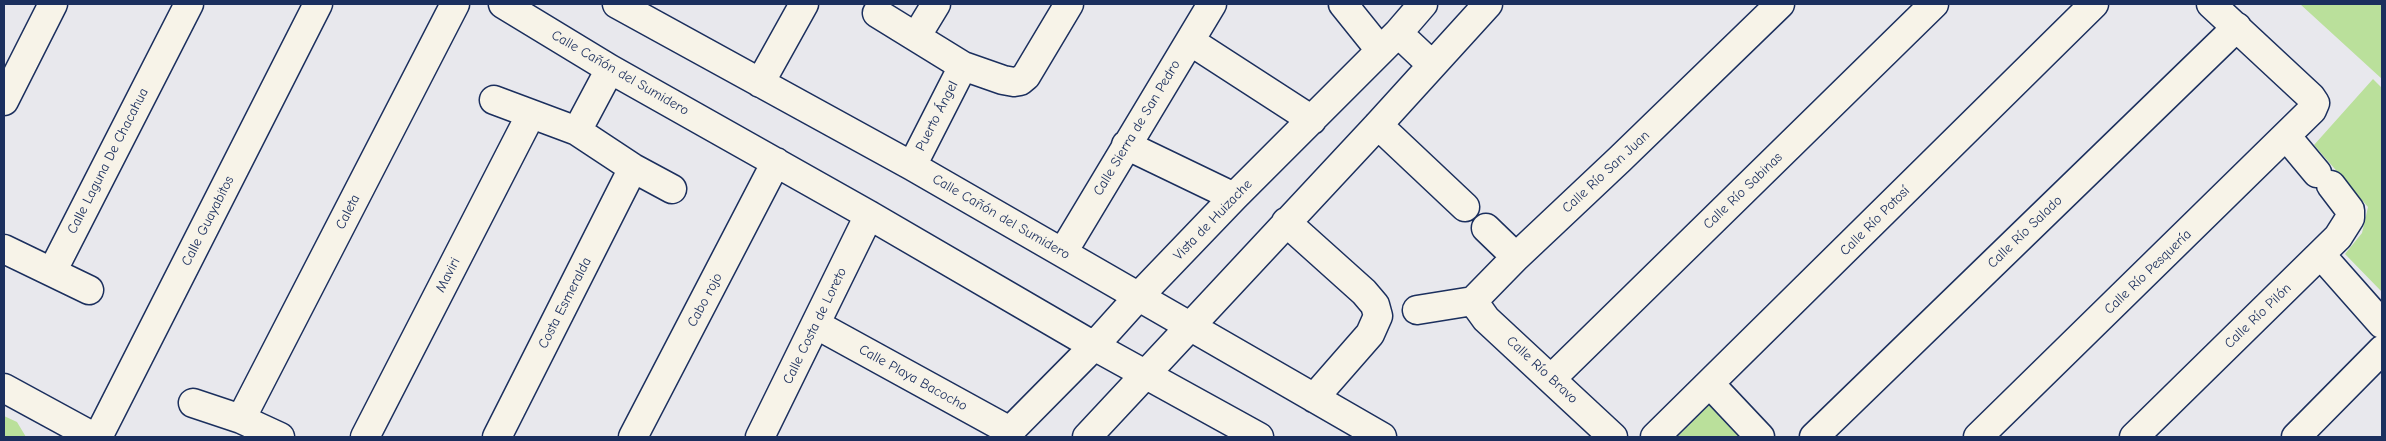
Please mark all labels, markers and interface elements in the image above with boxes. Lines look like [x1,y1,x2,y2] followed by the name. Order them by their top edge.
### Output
[548,27,692,119] street label: Calle Cañón del Sumidero
[1090,57,1184,199] street label: Calle Sierra de San Pedro
[912,78,962,154] street label: Puerto Ángel
[64,85,152,237] street label: Calle Laguna De Chacahua
[1559,127,1653,217] street label: Calle Río San Juan
[1700,149,1786,233] street label: Calle Río Sabinas
[929,171,1073,263] street label: Calle Cañón del Sumidero
[178,173,238,269] street label: Calle Guayabitos
[1170,176,1256,264] street label: Vista de Huizache
[1837,183,1913,259] street label: Calle Río Potosí
[332,192,364,232] street label: Caleta
[1984,192,2066,272] street label: Calle Río Salado
[2101,226,2195,318] street label: Calle Río Pesquería
[535,254,595,352] street label: Costa Esmeralda
[432,255,464,295] street label: Maviri
[780,265,850,387] street label: Calle Costa de Loreto
[684,270,726,330] street label: Cabo rojo
[2221,280,2295,352] street label: Calle Río Pilón
[1503,333,1581,407] street label: Calle Río Bravo
[856,341,970,415] street label: Calle Playa Bacocho

